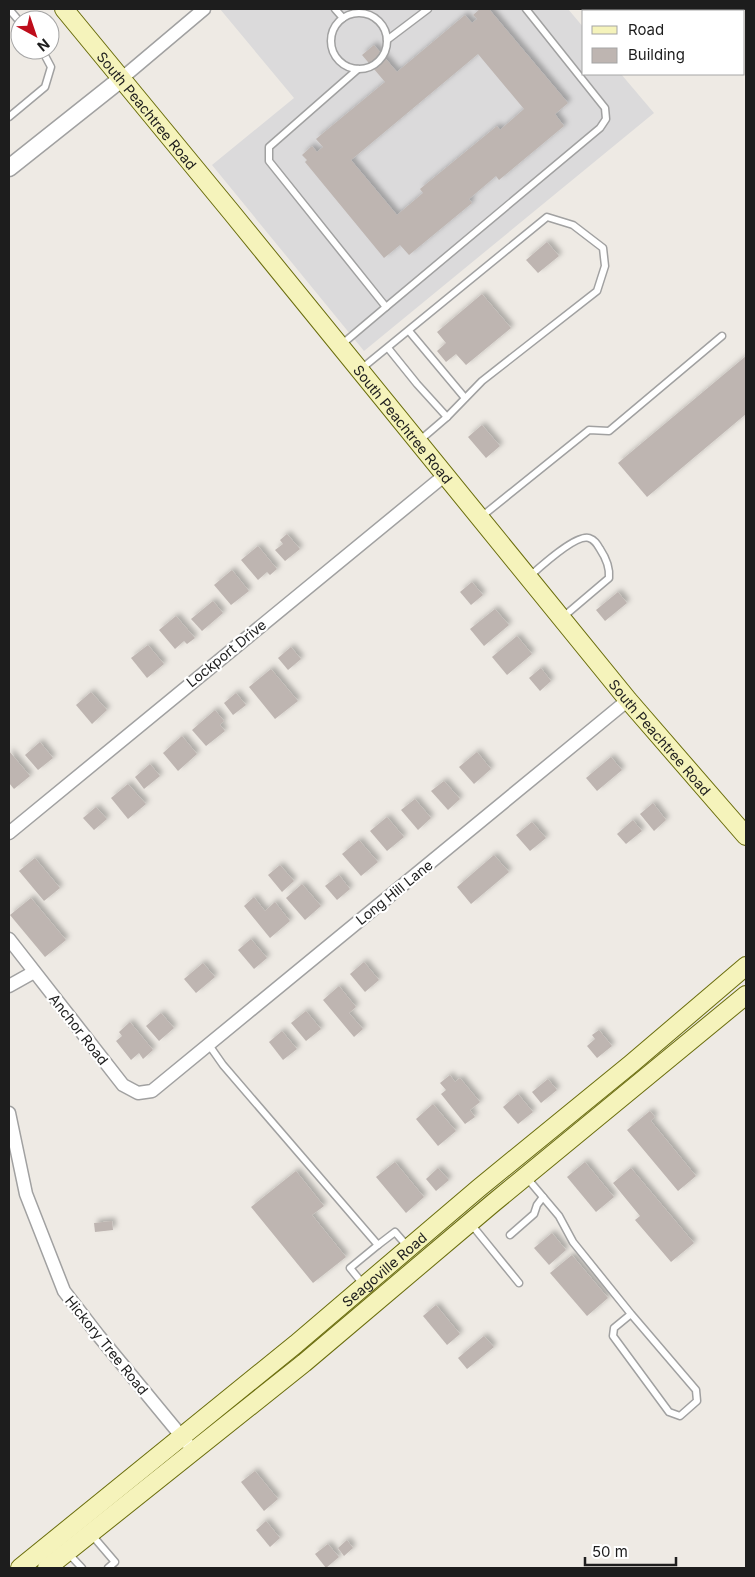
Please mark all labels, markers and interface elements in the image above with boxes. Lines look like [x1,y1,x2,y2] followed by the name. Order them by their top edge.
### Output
[10,10,60,60] north arrow
[582,10,745,75] legend
[628,20,664,39] text: Road
[34,35,53,55] text: N
[628,45,685,64] text: Building
[94,48,201,172] street label: South Peachtree Road
[350,361,457,486] street label: South Peachtree Road
[183,616,269,690] street label: Lockport Drive
[606,675,715,798] street label: South Peachtree Road
[352,856,436,928] street label: Long Hill Lane
[46,990,112,1068] street label: Anchor Road
[338,1228,430,1310] street label: Seagoville Road
[62,1292,152,1398] street label: Hickory Tree Road
[585,1534,676,1566] scale bar
[592,1542,628,1561] text: 50 m

